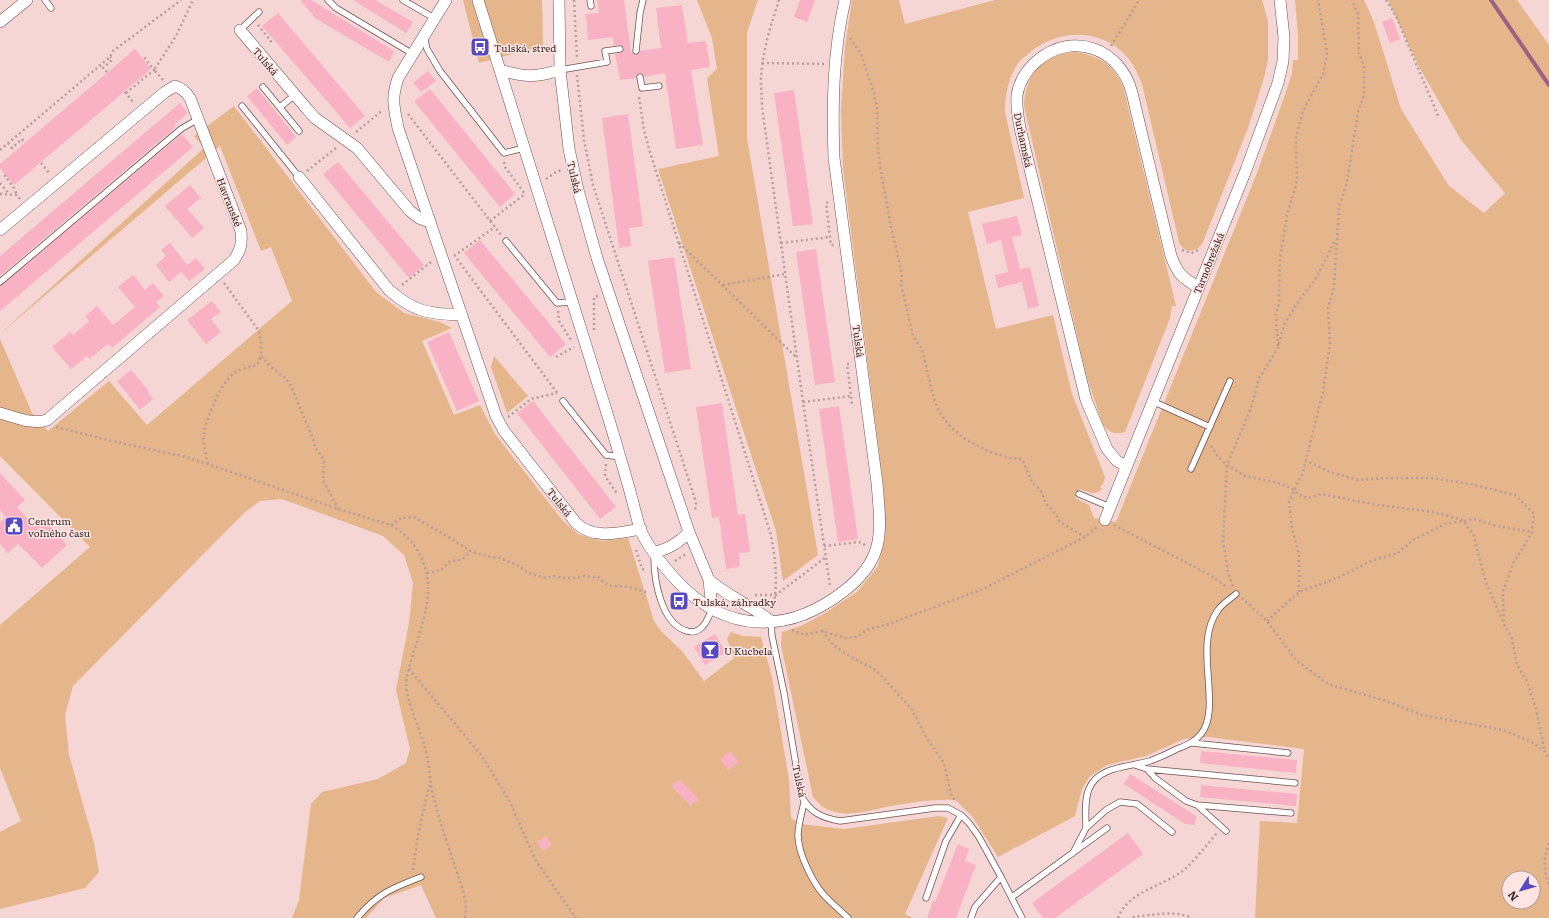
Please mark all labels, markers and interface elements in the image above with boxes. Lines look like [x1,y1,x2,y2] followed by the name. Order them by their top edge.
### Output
[469,36,491,58] bus stop icon: Tulská, stred
[494,40,556,55] place label: Tulská, stred
[250,44,283,79] street label: Tulská
[1011,111,1037,170] street label: Durhamská
[564,159,586,195] street label: Tulská
[214,175,246,229] street label: Havranské
[1189,229,1227,296] street label: Tarnobrežská
[849,324,869,359] street label: Tulská
[544,484,576,520] street label: Tulská
[28,513,91,540] place label: Centrum voľného času
[3,515,25,537] public building icon: Centrum voľného času
[668,590,690,612] bus stop icon: Tulská, záhradky
[693,594,776,609] place label: Tulská, záhradky
[699,639,721,661] bar icon: U Kucbela
[724,643,773,658] place label: U Kucbela
[789,763,811,799] street label: Tulská
[1501,870,1541,910] north arrow
[1503,888,1521,905] text: N

